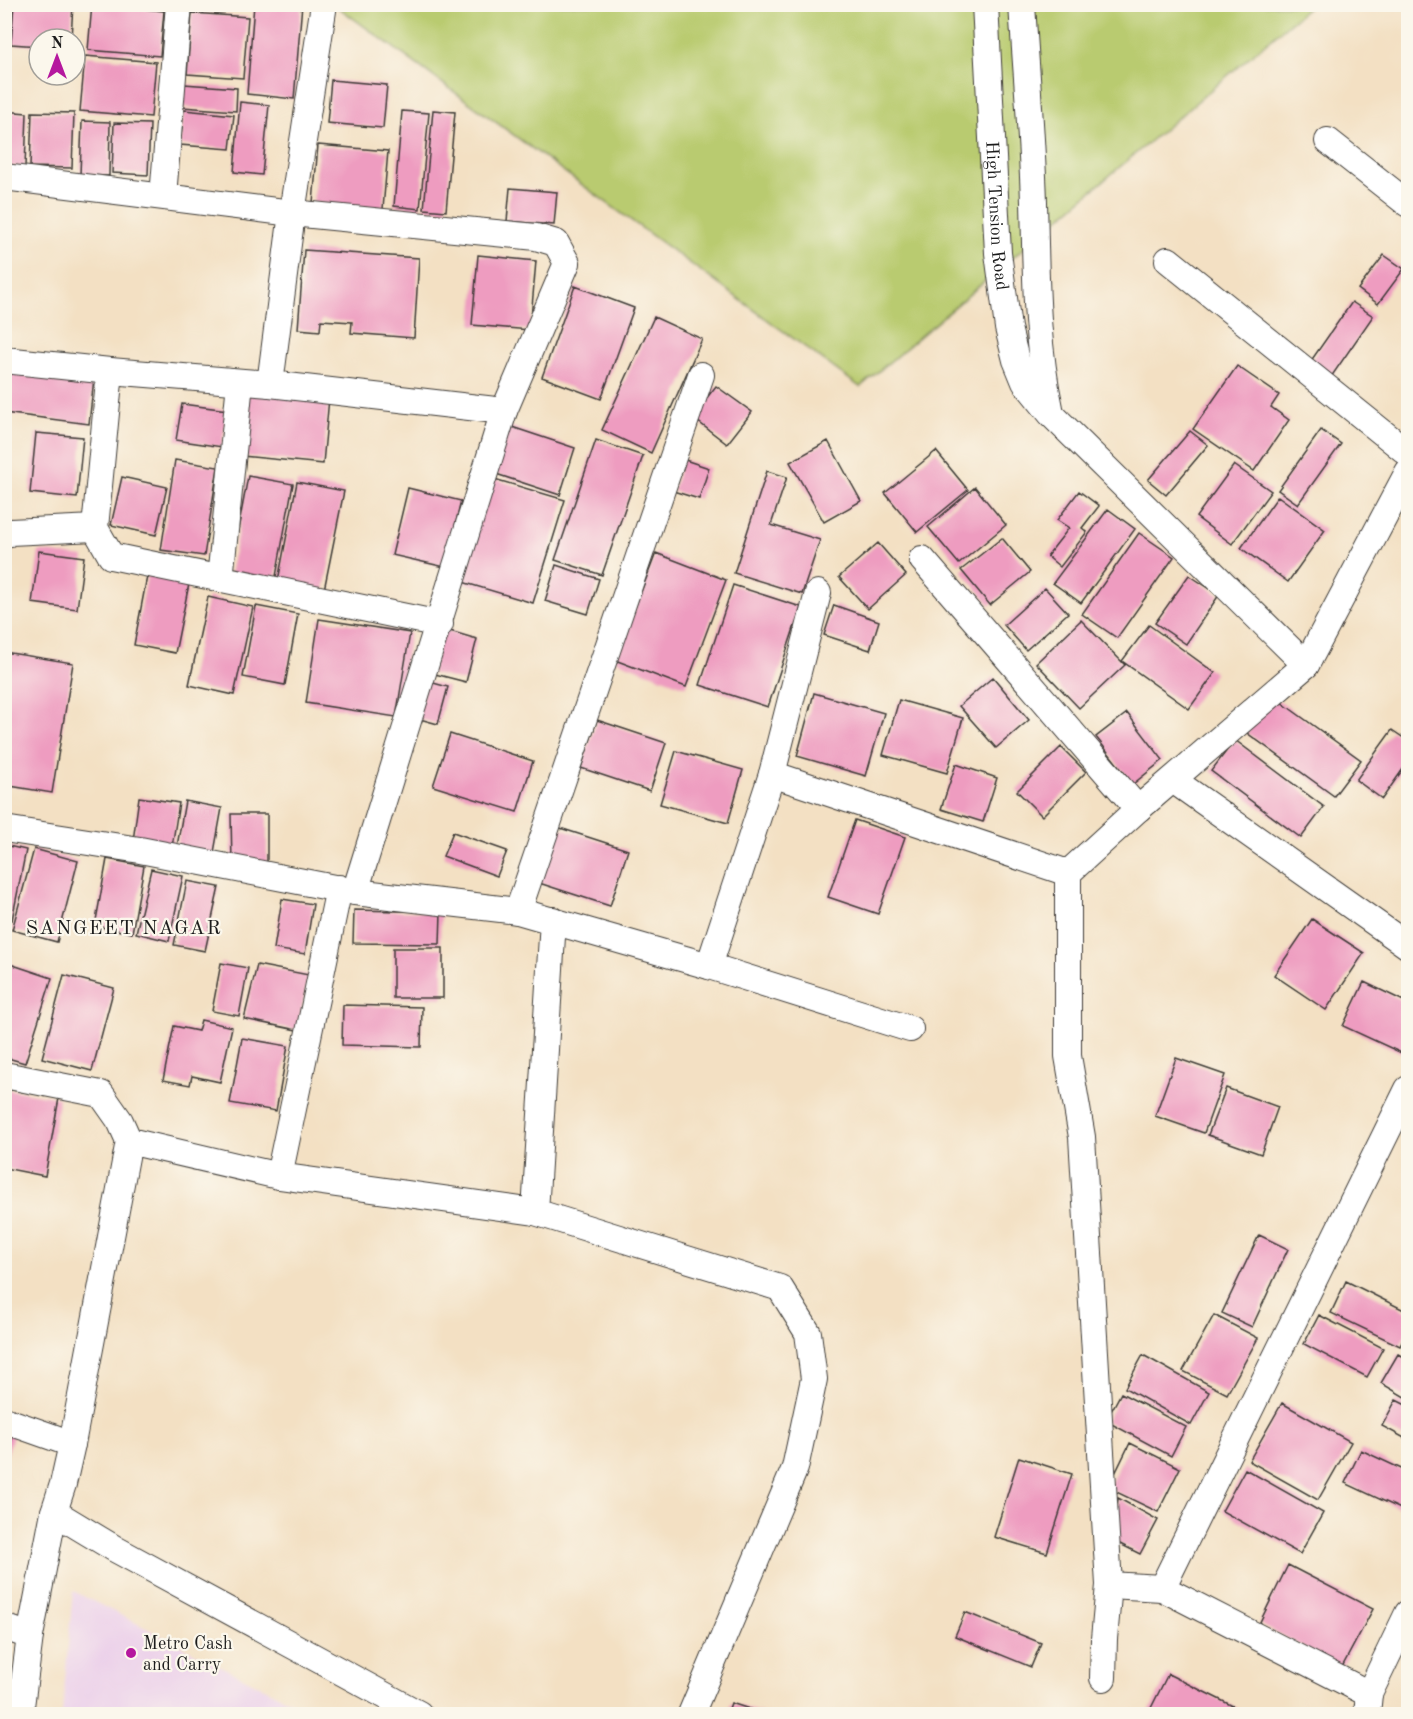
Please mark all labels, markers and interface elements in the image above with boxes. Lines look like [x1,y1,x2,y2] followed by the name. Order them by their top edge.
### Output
[27,27,87,87] north arrow
[51,36,64,52] text: N
[982,140,1011,292] street label: High Tension Road
[26,919,222,939] district label: SANGEET NAGAR
[143,1635,233,1674] place label: Metro Cash and Carry
[124,1646,138,1660] marker: Metro Cash and Carry

